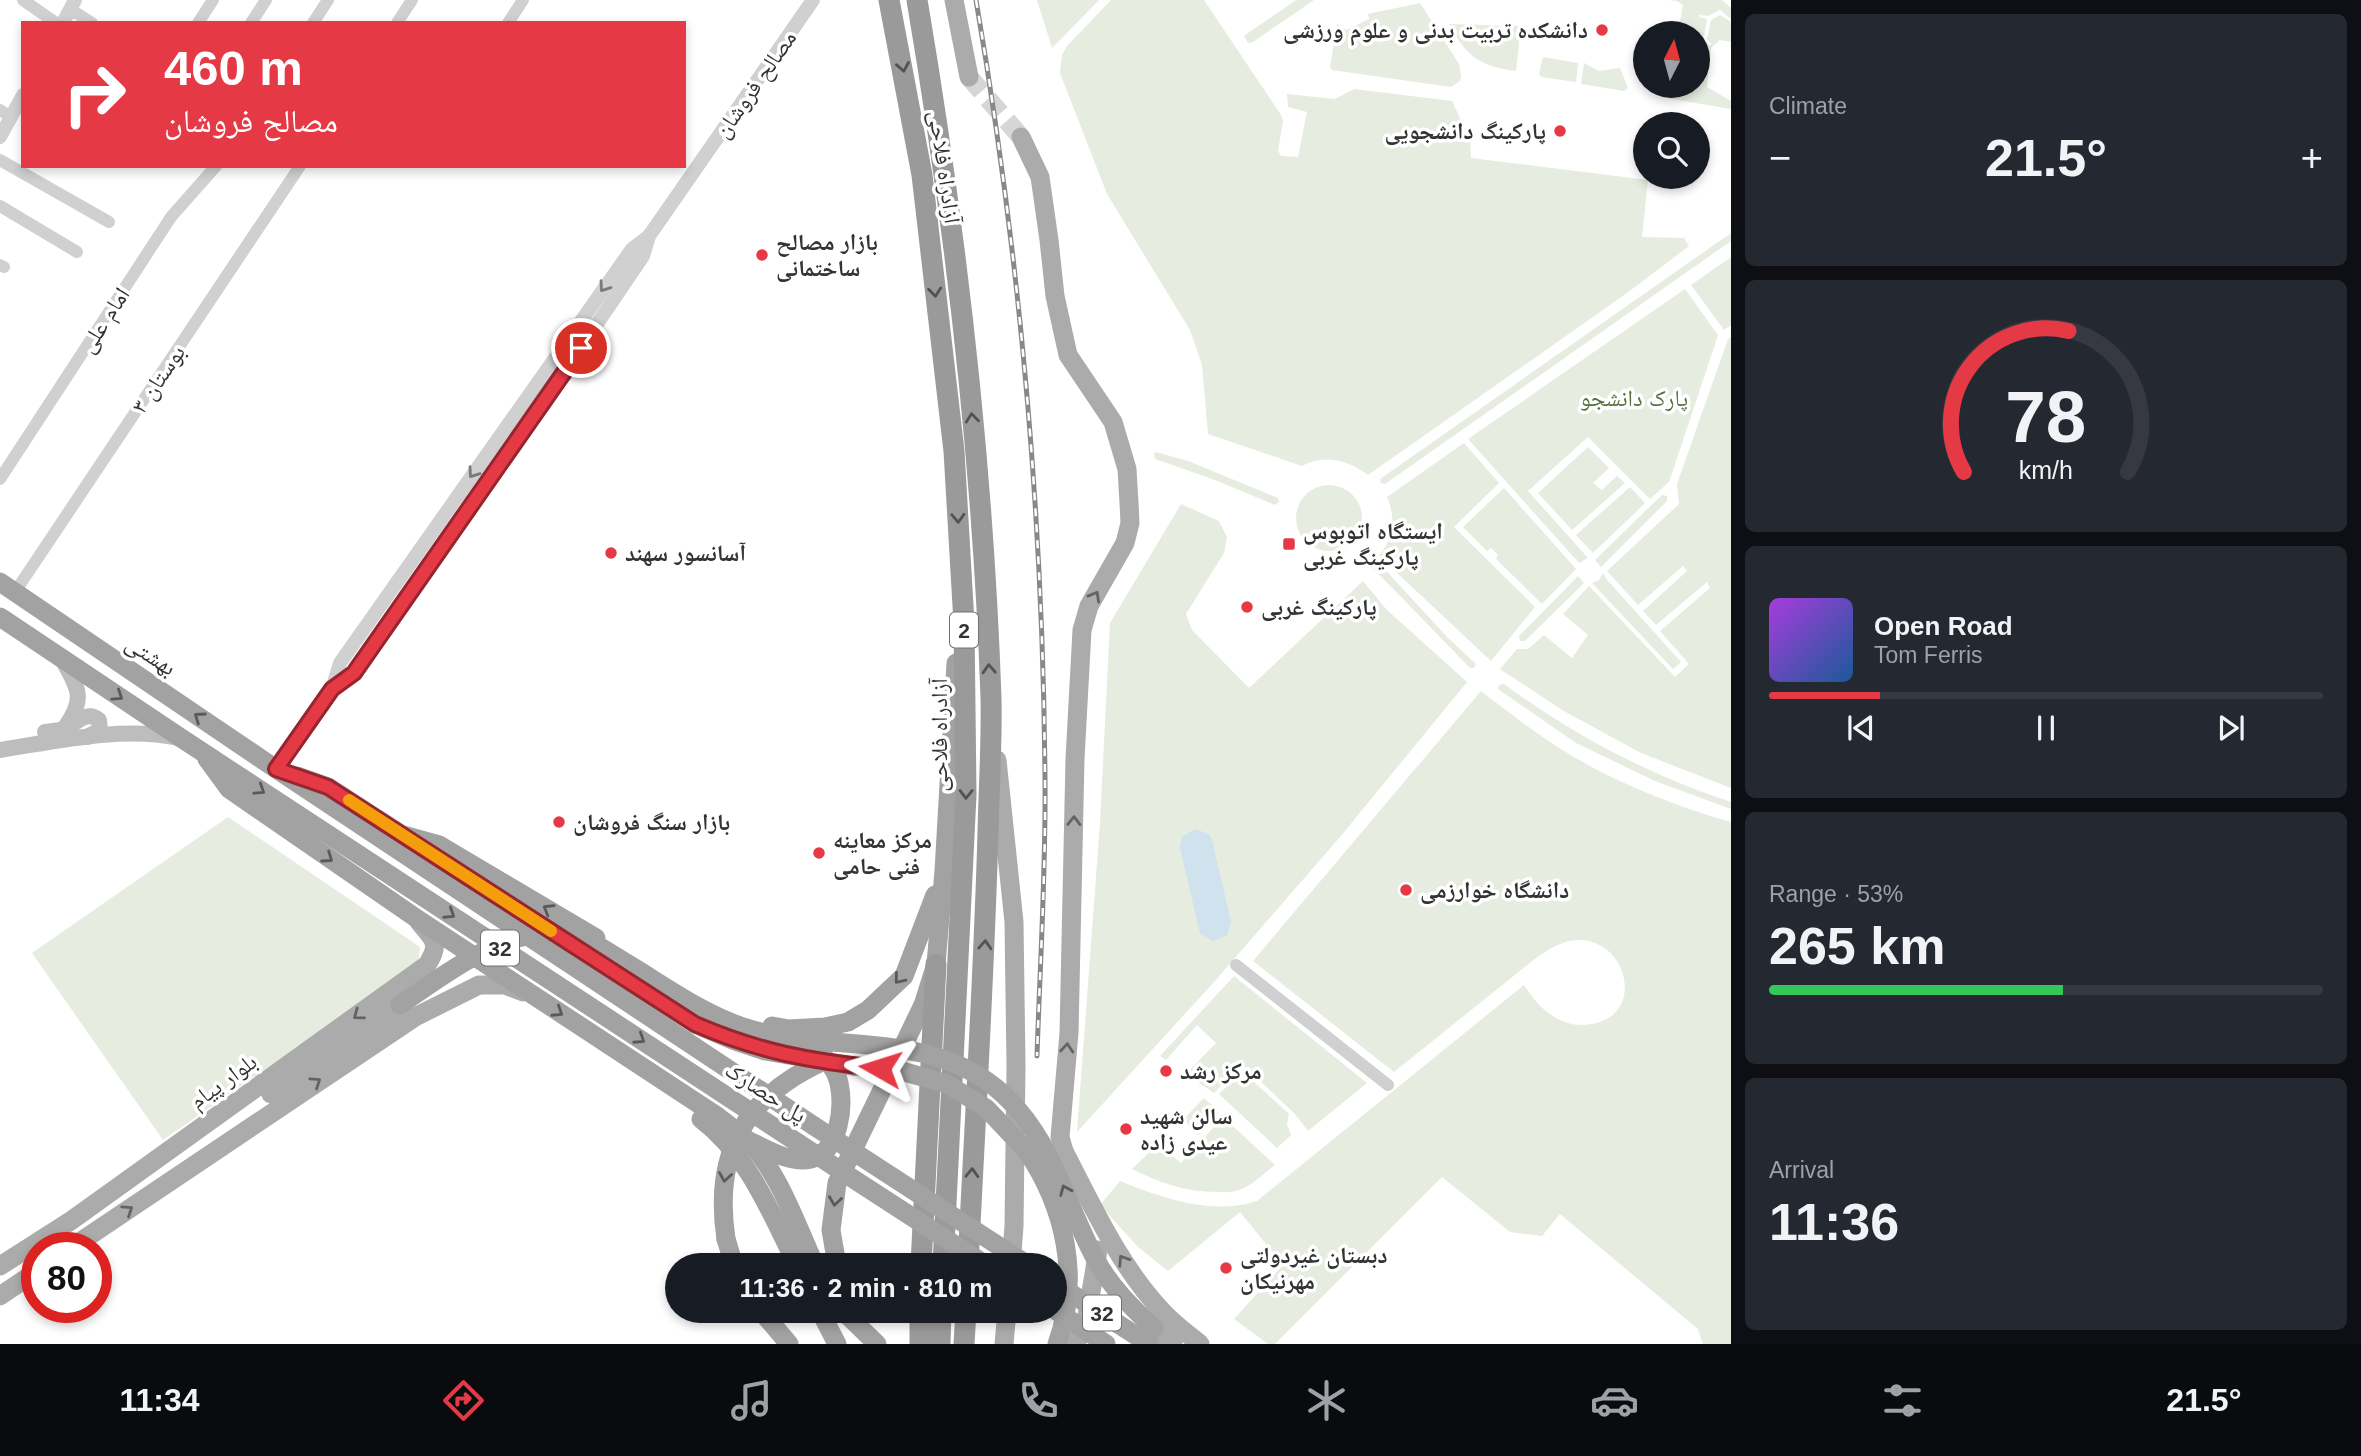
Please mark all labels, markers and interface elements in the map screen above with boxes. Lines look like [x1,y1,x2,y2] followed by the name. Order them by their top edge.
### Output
[1283,17,1588,46] place label: دانشکده تربیت بدنی و علوم ورزشی
[1633,21,1710,98] north arrow
[1633,21,1710,189] map controls
[1594,22,1610,38] marker: دانشکده تربیت بدنی و علوم ورزشی
[709,25,803,144] street label: مصالح فروشان
[164,41,303,95] text: 460 m
[49,49,140,140] icon: right
[895,61,910,73] one-way arrow
[1769,93,1847,119] text: Climate
[164,103,338,139] text: مصالح فروشان
[923,109,966,226] street label: آزادراه فلاحی
[1633,112,1710,189] button: search
[1385,118,1546,145] place label: پارکینگ دانشجویی
[1552,123,1568,139] marker: پارکینگ دانشجویی
[1985,129,2107,187] text: 21.5°
[1769,137,1791,179] text: −
[2301,137,2323,179] text: +
[776,229,878,282] place label: بازار مصالح ساختمانی
[754,247,770,263] marker: بازار مصالح ساختمانی
[600,279,613,292] one-way arrow
[73,283,137,359] street label: امام علی
[928,286,943,298] one-way arrow
[551,318,611,378] pin
[562,329,600,367] icon: arrive
[126,340,191,419] street label: بوستان ۳
[2006,376,2086,457] text: 78
[1580,385,1688,412] park label: پارک دانشجو
[965,412,980,424] one-way arrow
[2019,456,2073,484] text: km/h
[469,465,481,478] one-way arrow
[951,513,966,524] one-way arrow
[1303,518,1443,571] place label: ایستگاه اتوبوس پارکینگ غربی
[1281,536,1297,552] marker: ایستگاه اتوبوس پارکینگ غربی
[625,540,747,566] place label: آسانسور سهند
[603,545,619,561] marker: آسانسور سهند
[1087,591,1100,603] one-way arrow
[1261,594,1377,621] place label: پارکینگ غربی
[1239,599,1255,615] marker: پارکینگ غربی
[1874,611,2013,641] text: Open Road
[950,612,978,648] road number: 2
[121,629,181,682] street label: بهشتی
[1874,642,1983,668] text: Tom Ferris
[982,663,997,674] one-way arrow
[926,677,953,792] street label: آزادراه فلاحی
[110,688,123,700] one-way arrow
[1842,709,1880,747] icon: previous
[2027,709,2065,747] icon: pause
[2212,709,2250,747] icon: next
[194,712,207,725] one-way arrow
[252,782,265,795] one-way arrow
[958,789,973,800] one-way arrow
[573,809,730,836] place label: بازار سنگ فروشان
[551,814,567,830] marker: بازار سنگ فروشان
[1066,815,1081,826] one-way arrow
[833,827,932,880] place label: مرکز معاینه فنی حامی
[811,845,827,861] marker: مرکز معاینه فنی حامی
[320,850,333,862] one-way arrow
[1420,877,1569,904] place label: دانشگاه خوارزمی
[1769,881,1903,907] text: Range · 53%
[1398,882,1414,898] marker: دانشگاه خوارزمی
[542,904,555,917] one-way arrow
[442,906,455,919] one-way arrow
[1769,917,1945,975] text: 265 km
[481,930,519,965] road number: 32
[977,940,992,951] one-way arrow
[894,971,907,983] one-way arrow
[550,1004,563,1017] one-way arrow
[353,1007,366,1019] one-way arrow
[633,1031,646,1044] one-way arrow
[843,1031,917,1105] position arrow
[1059,1043,1074,1054] one-way arrow
[184,1048,263,1116] street label: بلوار پیام
[720,1056,812,1129] street label: پل حصارک
[1180,1058,1262,1084] place label: مرکز رشد
[1158,1063,1174,1079] marker: مرکز رشد
[309,1078,322,1091] one-way arrow
[1140,1103,1233,1156] place label: سالن شهید عیدی زاده
[1118,1121,1134,1137] marker: سالن شهید عیدی زاده
[1769,1157,1834,1183] text: Arrival
[965,1167,980,1178] one-way arrow
[717,1171,732,1183] one-way arrow
[1060,1185,1074,1197] one-way arrow
[1769,1193,1899,1251] text: 11:36
[827,1195,842,1207] one-way arrow
[120,1205,133,1218] one-way arrow
[21,1232,112,1323] speed limit sign: 80
[1240,1242,1387,1295] place label: دبستان غیردولتی مهرنیکان
[1119,1254,1132,1267] one-way arrow
[1218,1260,1234,1276] marker: دبستان غیردولتی مهرنیکان
[740,1273,992,1303] text: 11:36 · 2 min · 810 m
[1083,1296,1121,1330] road number: 32
[439,1376,488,1425] icon: directions
[727,1376,776,1425] icon: music
[1014,1376,1063,1425] icon: phone
[1302,1376,1351,1425] icon: climate
[1590,1376,1639,1425] icon: car
[1878,1376,1927,1425] icon: filters
[119,1382,200,1418] text: 11:34
[2166,1382,2241,1418] text: 21.5°

